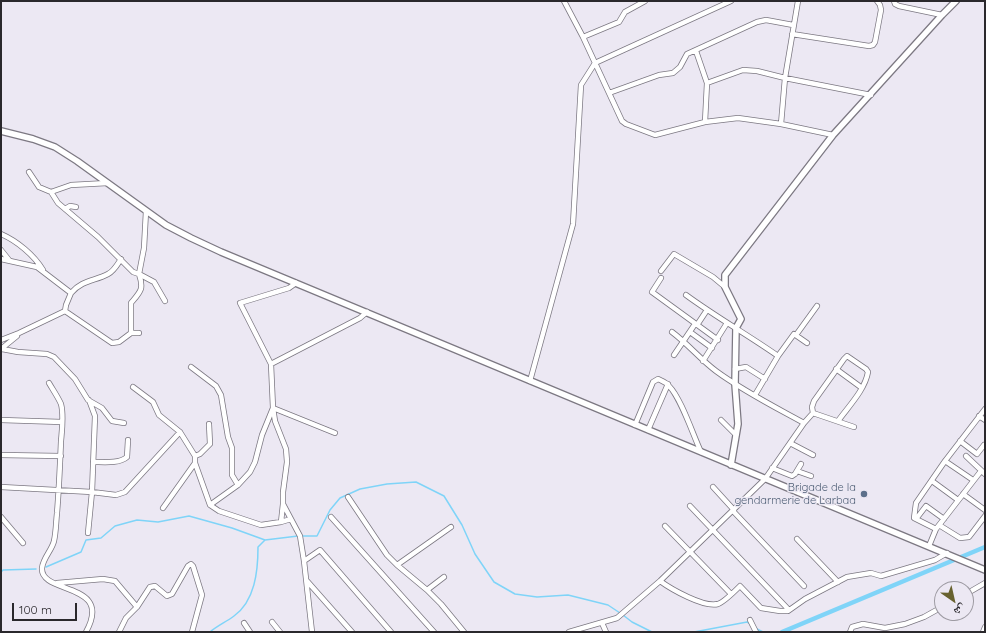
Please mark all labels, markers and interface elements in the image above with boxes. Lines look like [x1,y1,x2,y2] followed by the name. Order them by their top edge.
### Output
[734,481,856,507] place label: Brigade de la gendarmerie de Larbaa
[859,489,869,499] marker: Brigade de la gendarmerie de Larbaa
[934,581,974,621] north arrow
[14,595,79,621] scale bar
[951,601,969,619] text: ش
[19,602,52,617] text: 100 m

